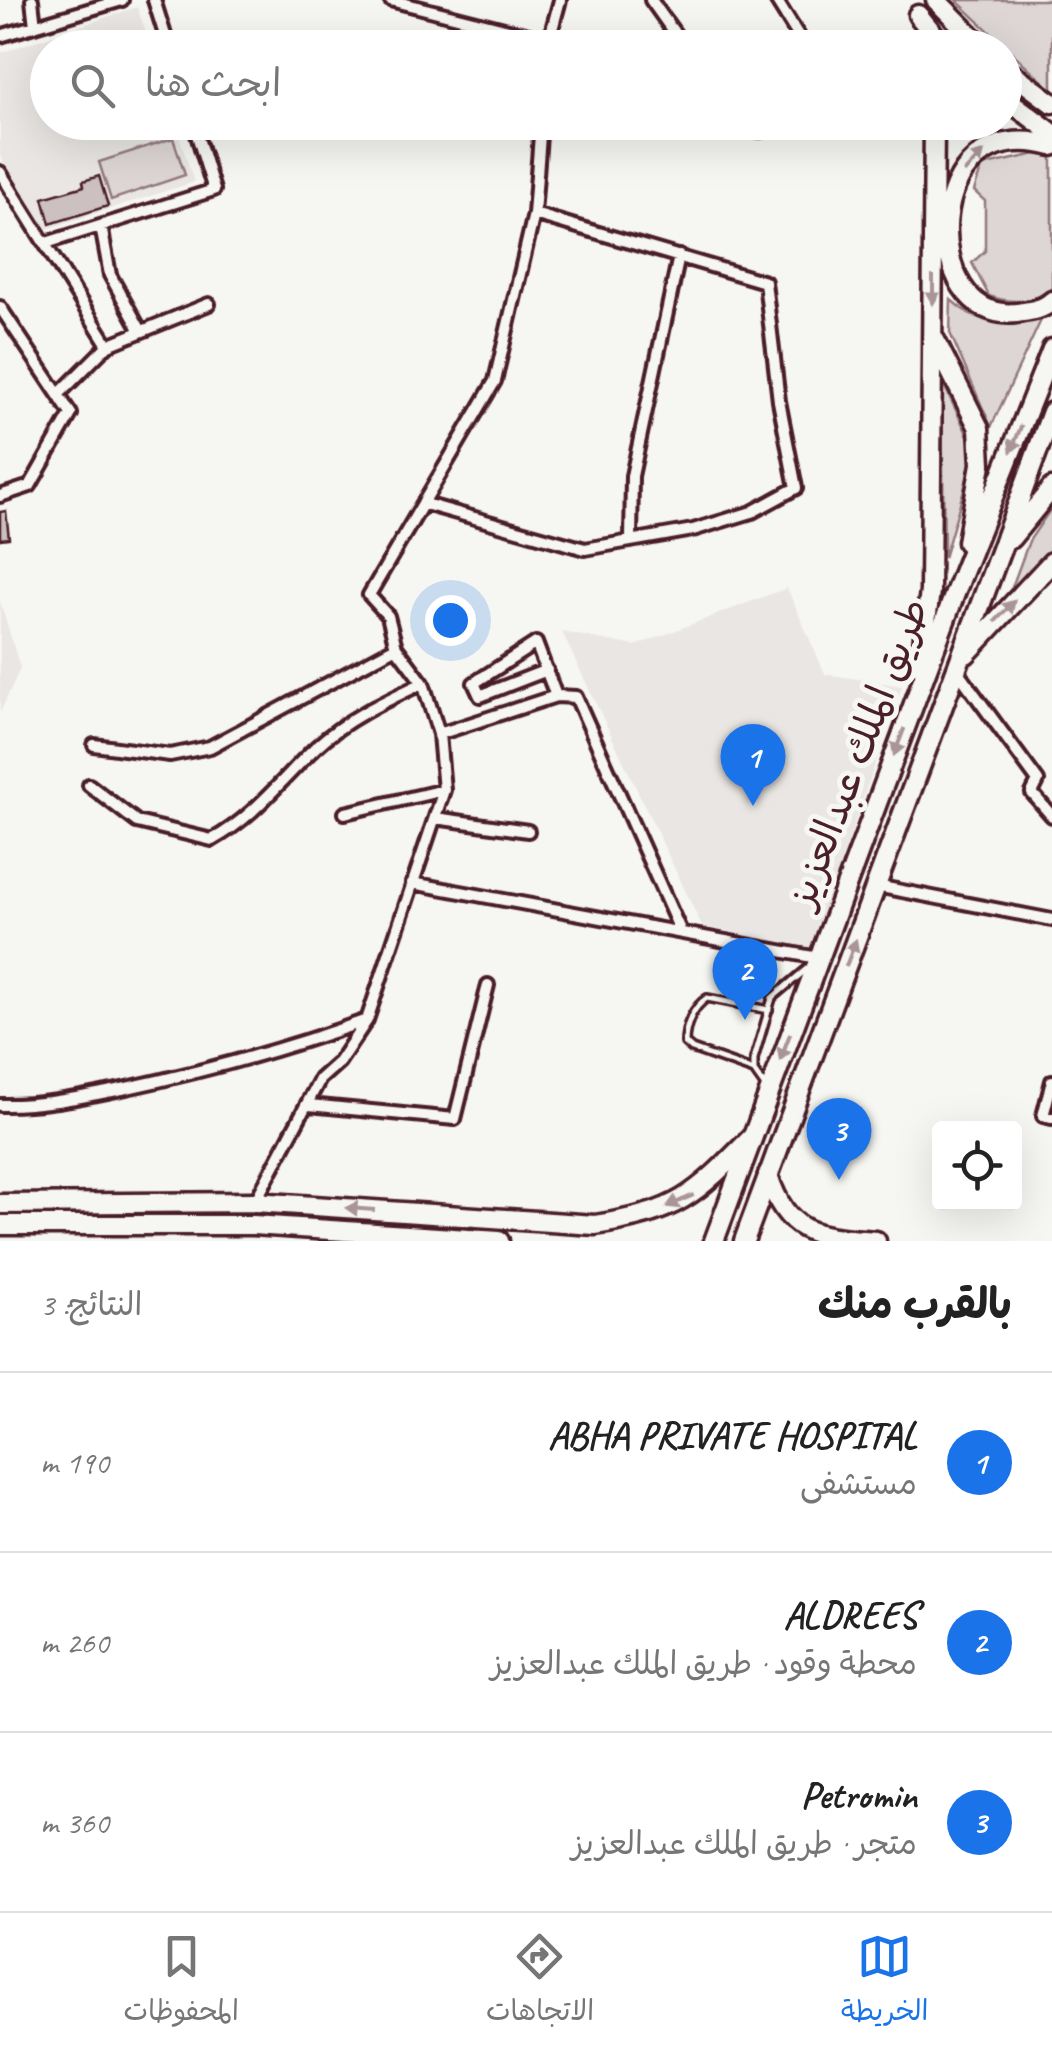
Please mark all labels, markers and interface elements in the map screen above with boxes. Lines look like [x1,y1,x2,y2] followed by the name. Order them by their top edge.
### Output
[30,30,1022,140] search box
[65,58,120,113] icon: search
[145,60,281,107] text: ابحث هنا
[962,151,985,175] one-way arrow
[925,274,941,306] one-way arrow
[1008,424,1023,454] one-way arrow
[775,591,940,918] street label: طريق الملك عبدالعزيز
[425,595,476,646] your location
[993,600,1016,624] one-way arrow
[720,724,786,806] pin: 1
[891,728,906,758] one-way arrow
[844,937,859,967] one-way arrow
[712,938,778,1020] pin: 2
[776,1032,792,1062] one-way arrow
[806,1098,872,1180] pin: 3
[932,1121,1022,1211] map controls
[932,1121,1022,1211] button: locate
[665,1193,695,1209] one-way arrow
[343,1201,375,1217] one-way arrow
[818,1278,1012,1331] text: بالقرب منك
[40,1284,142,1325] text: النتائج: 3
[548,1412,917,1459] text: ABHA PRIVATE HOSPITAL
[40,1442,109,1483] text: 190 m
[972,1442,987,1483] text: 1
[800,1463,917,1504] text: مستشفى
[784,1592,917,1639] text: ALDREES
[40,1622,109,1663] text: 260 m
[972,1622,987,1663] text: 2
[490,1643,917,1684] text: محطة وقود · طريق الملك عبدالعزيز
[801,1772,917,1819] text: Petromin
[40,1802,109,1843] text: 360 m
[972,1802,987,1843] text: 3
[571,1823,917,1864] text: متجر · طريق الملك عبدالعزيز
[124,1929,239,2035] tab: المحفوظات
[486,1929,594,2035] tab: الاتجاهات
[841,1929,928,2035] tab: الخريطة

